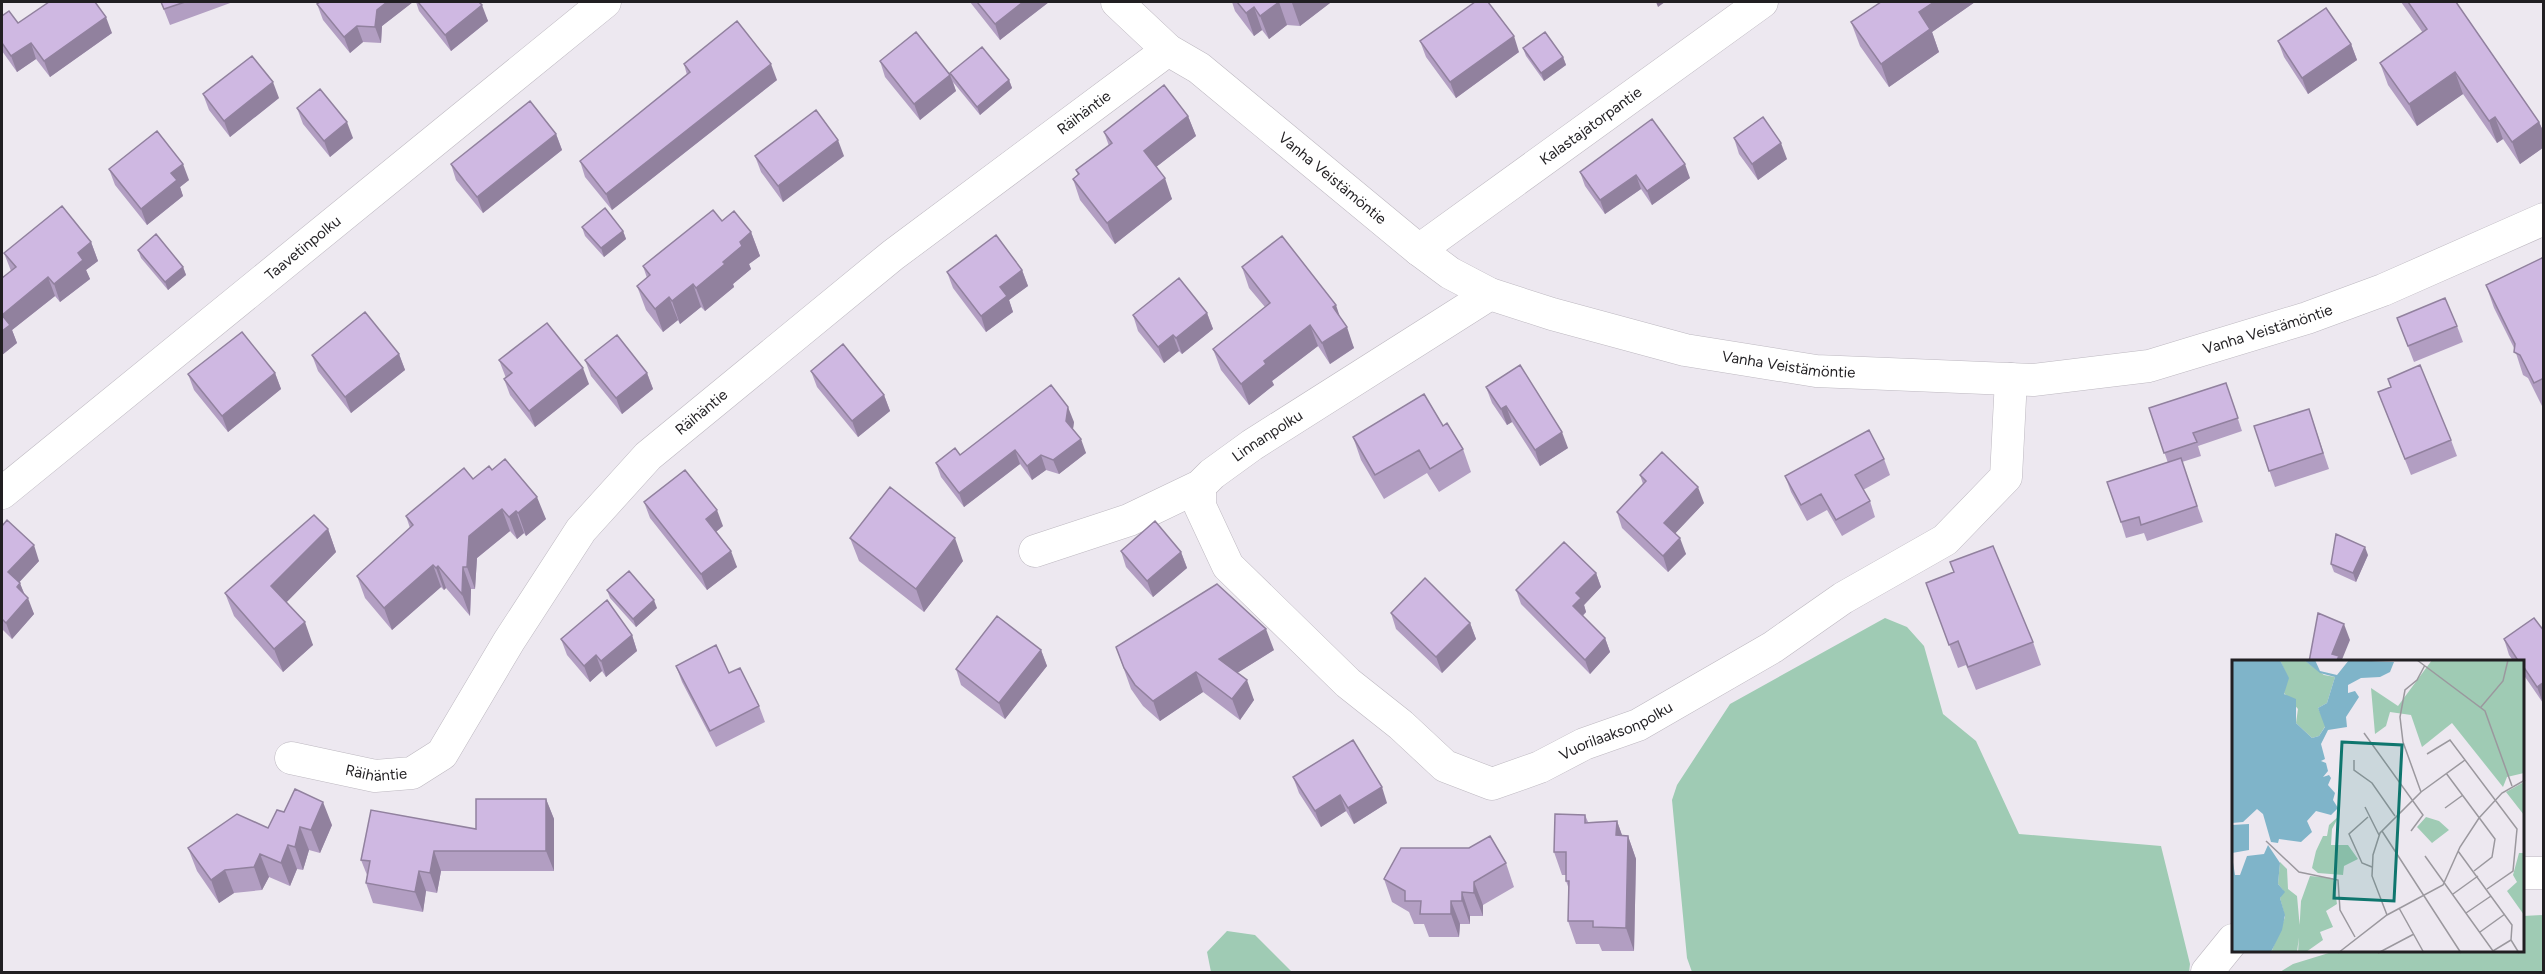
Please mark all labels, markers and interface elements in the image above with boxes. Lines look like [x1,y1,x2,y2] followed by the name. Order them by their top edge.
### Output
[1536,83,1645,169] street label: Kalastajatorpantie
[1054,87,1114,139] street label: Räihäntie
[1275,129,1390,228] street label: Vanha Veistämöntie
[261,212,344,284] street label: Taavetinpolku
[2201,300,2335,358] street label: Vanha Veistämöntie
[1721,347,1856,382] street label: Vanha Veistämöntie
[672,386,731,439] street label: Räihäntie
[1229,406,1306,465] street label: Linnanpolku
[2232,660,2524,953] inset map
[1556,698,1676,764] street label: Vuorilaaksonpolku
[344,761,408,785] street label: Räihäntie

